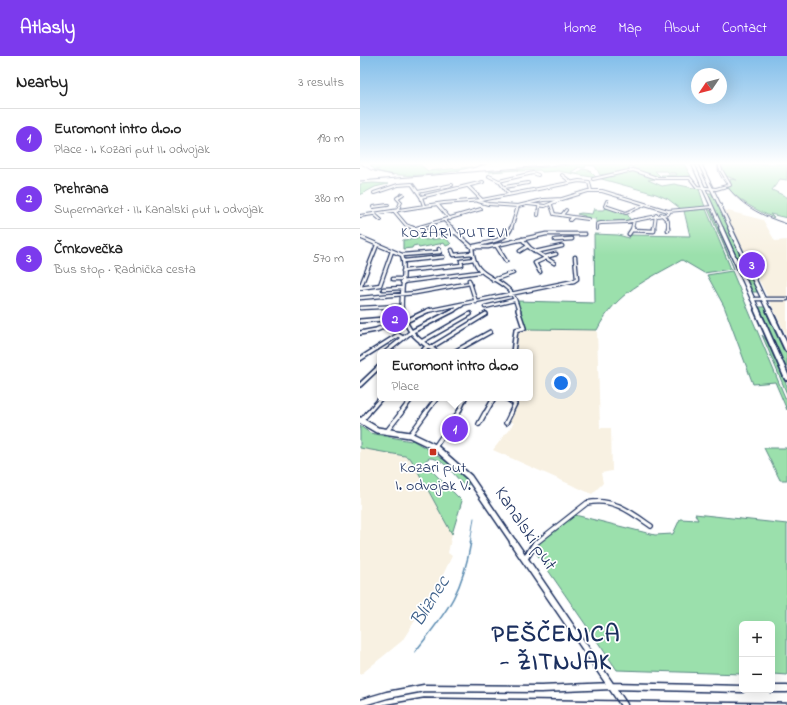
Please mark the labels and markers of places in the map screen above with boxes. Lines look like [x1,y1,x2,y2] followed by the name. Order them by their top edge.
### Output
[739,250,765,280] pin: 3
[382,304,408,334] pin: 2
[442,414,468,444] pin: 1
[428,447,438,457] marker: Kozari put I. odvojak V.
[395,456,471,498] place label: Kozari put I. odvojak V.

